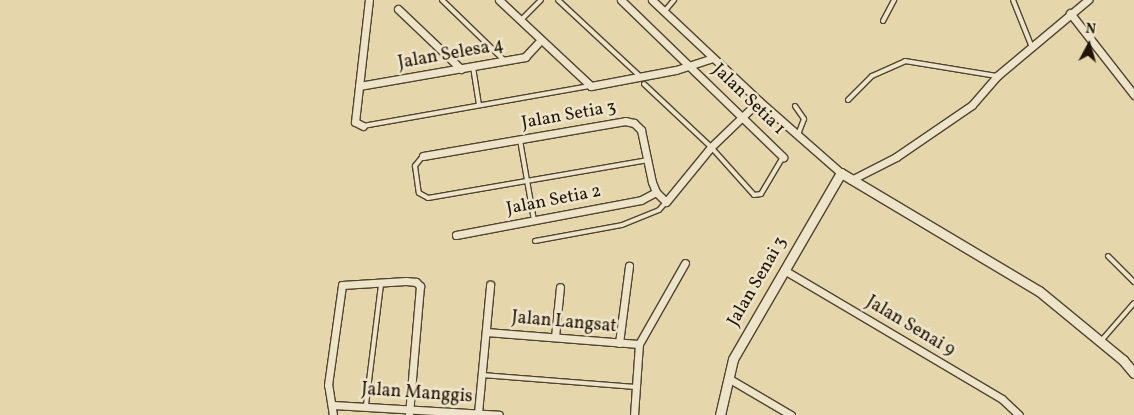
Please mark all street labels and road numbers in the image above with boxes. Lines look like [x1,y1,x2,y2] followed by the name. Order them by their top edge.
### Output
[396,35,506,75] street label: Jalan Selesa 4
[707,60,789,140] street label: Jalan Setia 1
[520,97,618,135] street label: Jalan Setia 3
[505,181,603,221] street label: Jalan Setia 2
[724,233,792,331] street label: Jalan Senai 3
[862,292,958,362] street label: Jalan Senai 9
[511,308,617,338] street label: Jalan Langsat
[361,379,473,409] street label: Jalan Manggis

